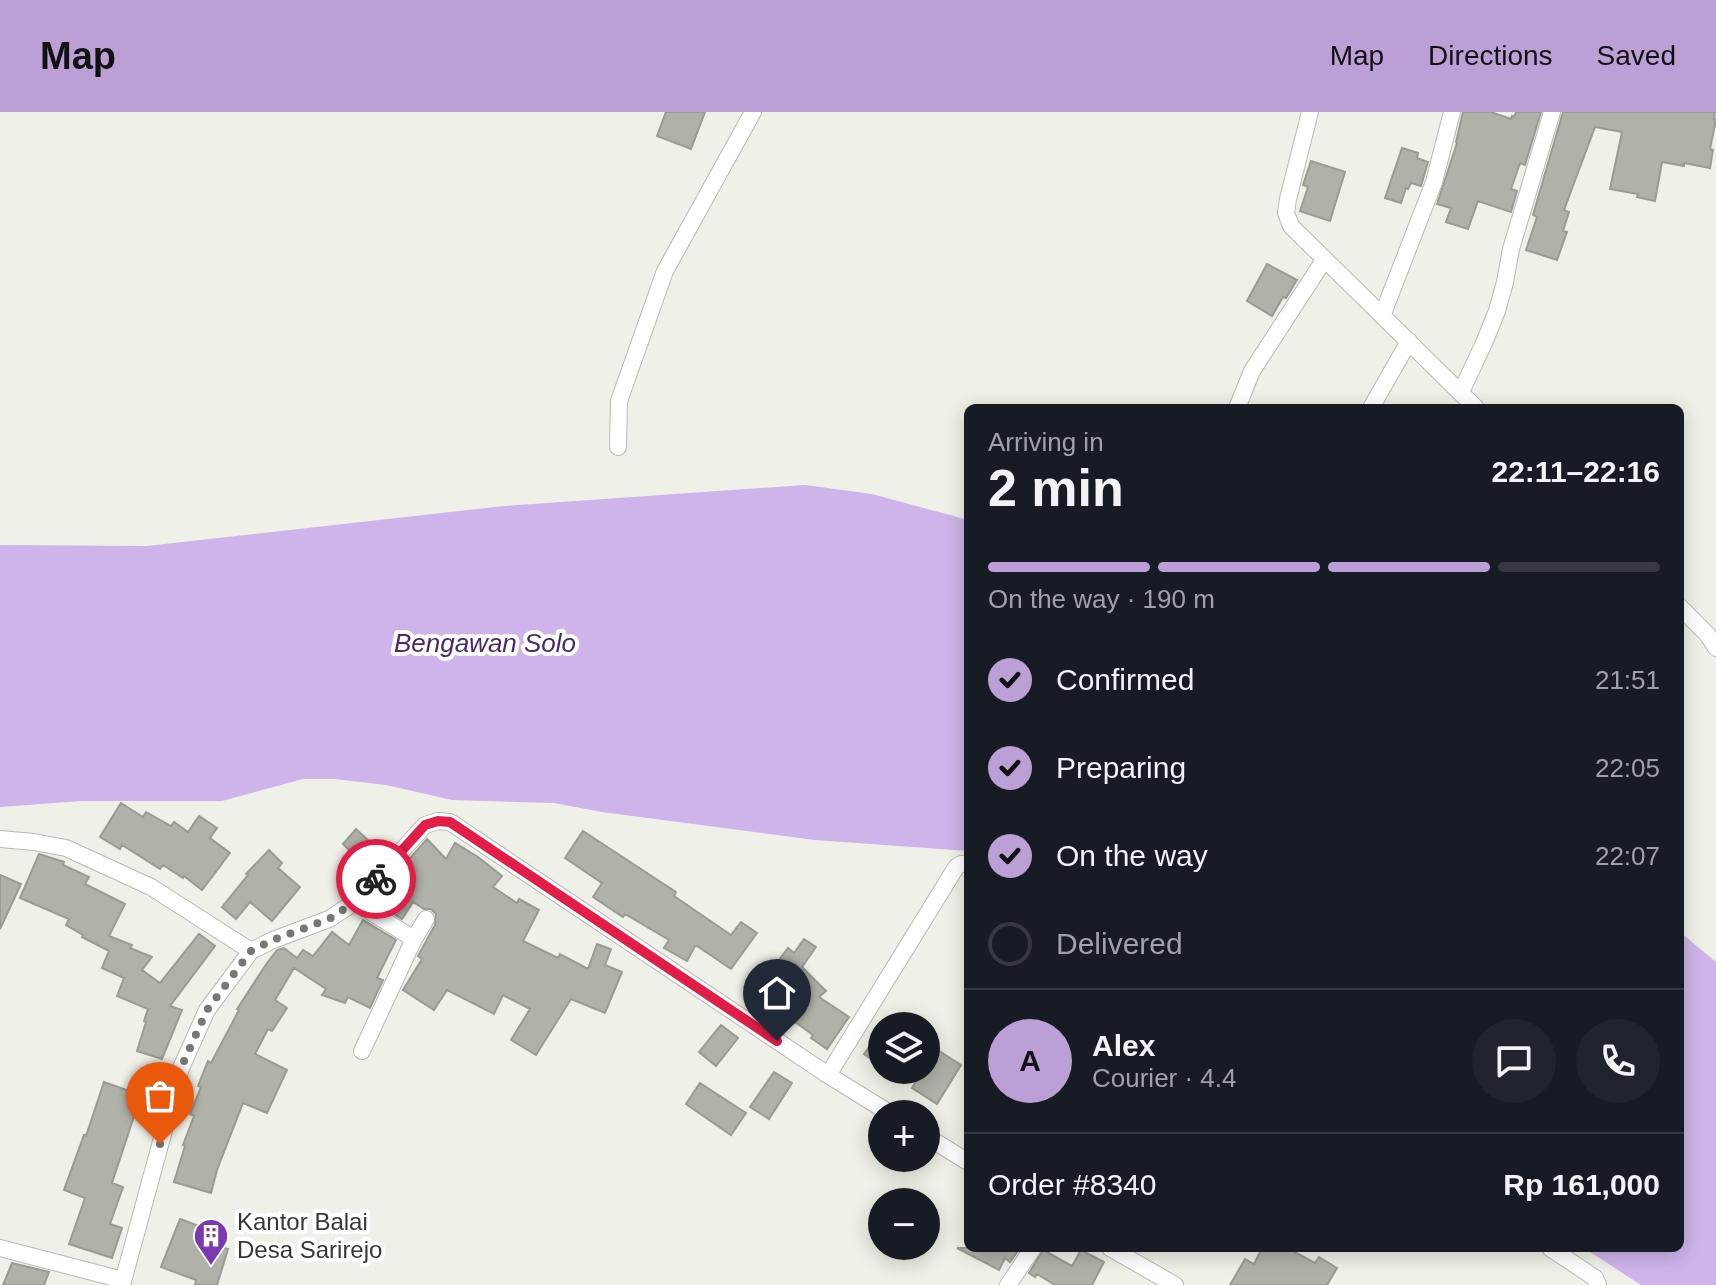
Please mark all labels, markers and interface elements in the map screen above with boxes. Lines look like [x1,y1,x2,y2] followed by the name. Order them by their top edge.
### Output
[40,35,116,77] text: Map
[1330,40,1384,71] text: Map
[1428,40,1553,71] text: Directions
[1597,40,1676,71] text: Saved
[988,427,1104,457] text: Arriving in
[1492,455,1660,488] text: 22:11–22:16
[988,459,1124,517] text: 2 min
[988,584,1215,614] text: On the way · 190 m
[394,628,576,658] water label: Bengawan Solo
[988,658,1032,702] icon: check
[1056,663,1194,696] text: Confirmed
[1595,665,1660,695] text: 21:51
[988,746,1032,790] icon: check
[1056,751,1186,784] text: Preparing
[1595,753,1660,783] text: 22:05
[988,834,1032,878] icon: check
[336,839,416,919] courier
[1056,839,1208,872] text: On the way
[1595,841,1660,871] text: 22:07
[354,857,398,901] icon: bike
[1056,927,1183,960] text: Delivered
[743,959,811,1041] pin
[755,971,799,1015] icon: home
[868,1012,940,1260] map controls
[868,1012,940,1084] button: layers
[1472,1019,1556,1103] button: chat
[1576,1019,1660,1103] button: phone
[1092,1029,1155,1062] text: Alex
[1019,1044,1041,1077] text: A
[126,1062,194,1144] pin
[1092,1063,1237,1093] text: Courier · 4.4
[138,1074,182,1118] icon: bag
[868,1100,940,1172] button: +
[988,1168,1156,1201] text: Order #8340
[1503,1168,1660,1201] text: Rp 161,000
[868,1188,940,1260] button: −
[237,1208,382,1263] place label: Kantor Balai Desa Sarirejo
[192,1217,230,1267] building icon: Kantor Balai Desa Sarirejo

